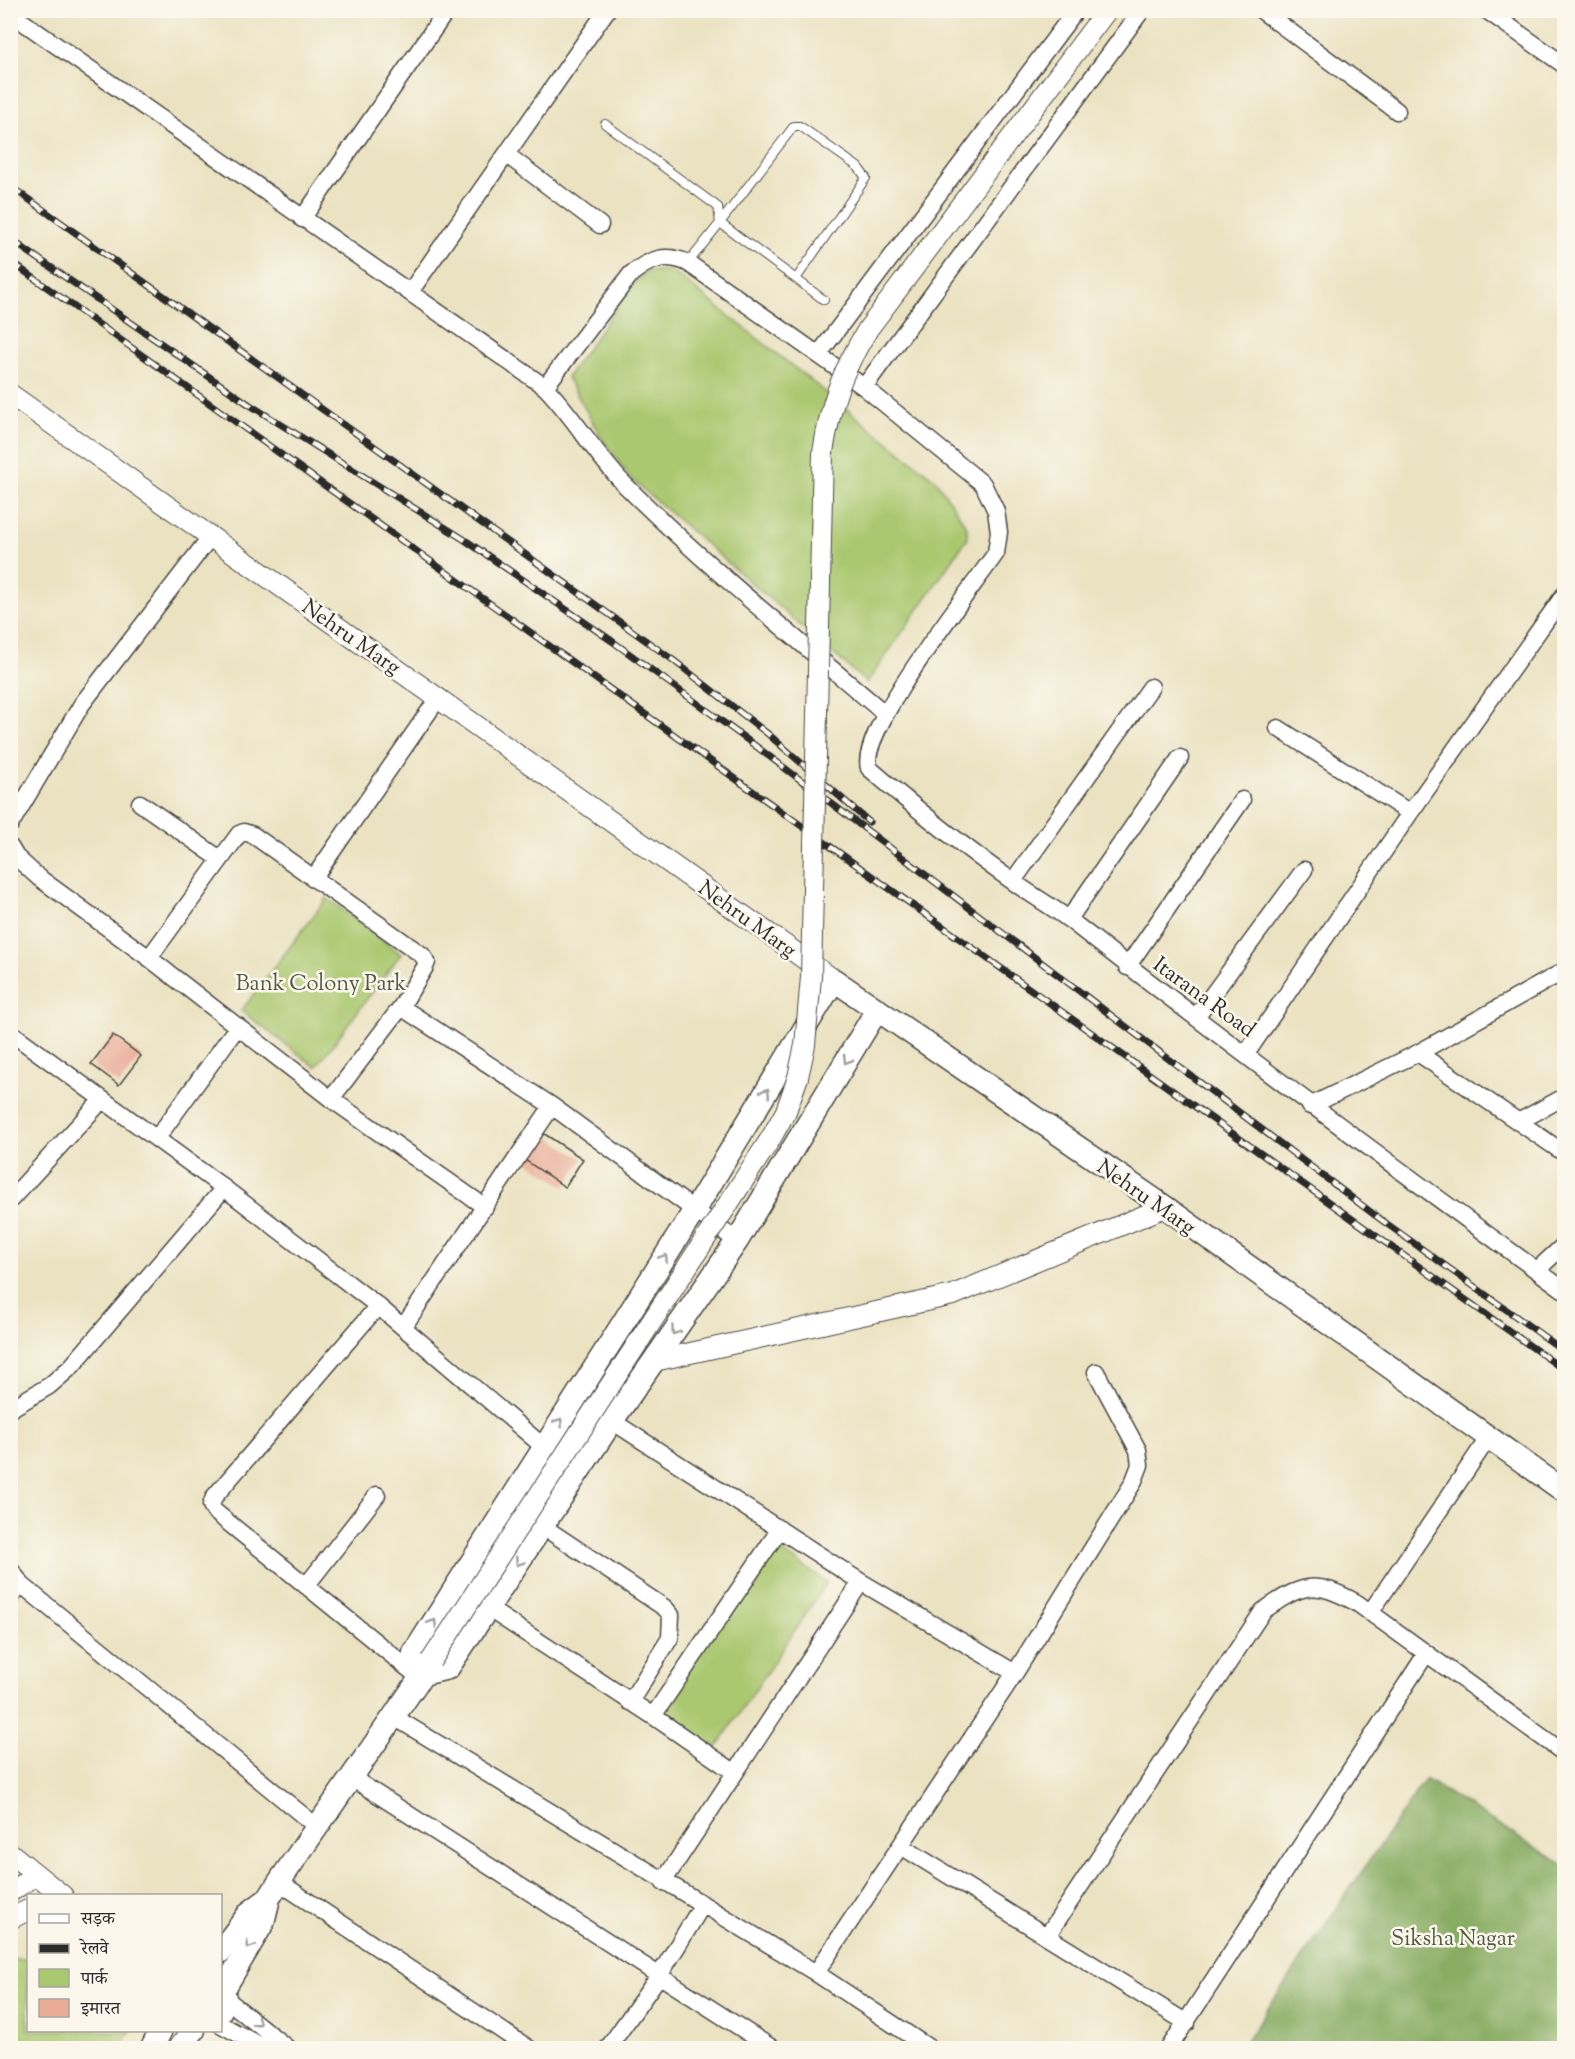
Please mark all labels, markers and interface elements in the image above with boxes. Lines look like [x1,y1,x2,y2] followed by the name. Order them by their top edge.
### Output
[294,592,407,685] street label: Nehru Marg
[690,874,802,967] street label: Nehru Marg
[1145,950,1261,1047] street label: Itarana Road
[236,969,406,1001] park label: Bank Colony Park
[843,1054,854,1064] one-way arrow
[759,1088,771,1098] one-way arrow
[1089,1152,1202,1245] street label: Nehru Marg
[657,1254,669,1264] one-way arrow
[671,1324,682,1335] one-way arrow
[552,1418,564,1428] one-way arrow
[515,1555,526,1566] one-way arrow
[426,1619,438,1629] one-way arrow
[27,1894,222,2032] legend
[80,1907,116,1933] text: सड़क
[1391,1924,1515,1956] park label: Siksha Nagar
[79,1937,110,1963] text: रेलवे
[246,1939,257,1949] one-way arrow
[80,1967,109,1993] text: पार्क
[80,1997,121,2023] text: इमारत
[250,2015,261,2026] one-way arrow

